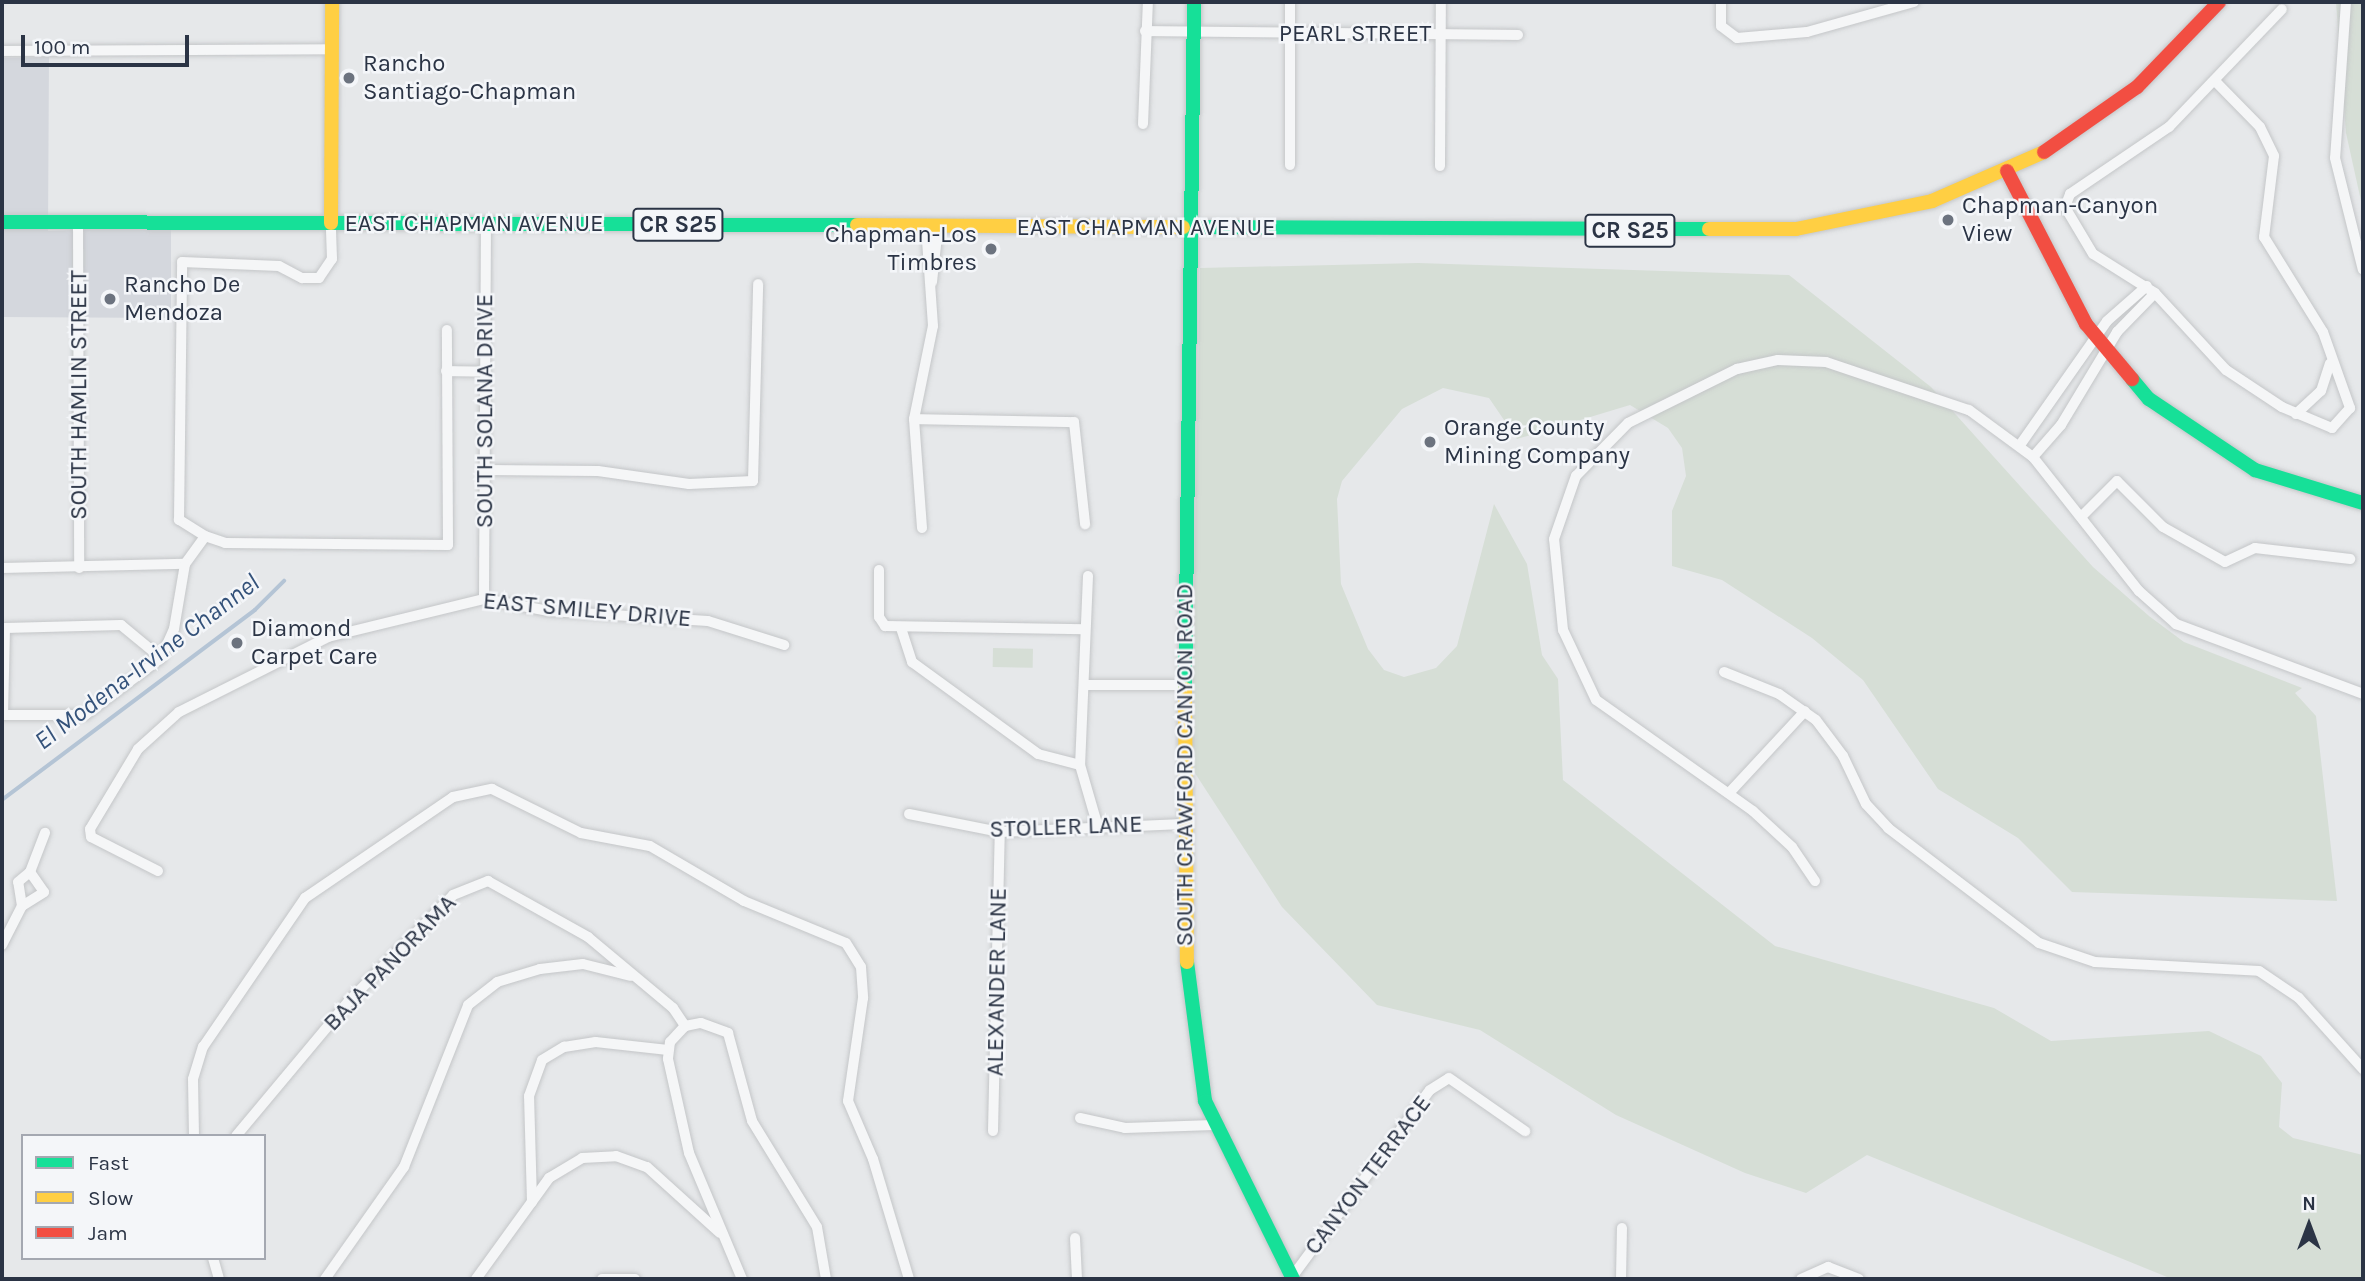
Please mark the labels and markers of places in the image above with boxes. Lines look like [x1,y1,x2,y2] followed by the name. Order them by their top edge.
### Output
[363,50,576,106] place label: Rancho Santiago-Chapman
[341,70,357,86] marker: Rancho Santiago-Chapman
[1962,192,2158,248] place label: Chapman-Canyon View
[1940,212,1956,228] marker: Chapman-Canyon View
[825,221,977,277] place label: Chapman-Los Timbres
[983,241,999,257] marker: Chapman-Los Timbres
[124,271,240,327] place label: Rancho De Mendoza
[102,291,118,307] marker: Rancho De Mendoza
[1444,414,1630,470] place label: Orange County Mining Company
[1422,434,1438,450] marker: Orange County Mining Company
[251,615,378,671] place label: Diamond Carpet Care
[229,635,245,651] marker: Diamond Carpet Care

